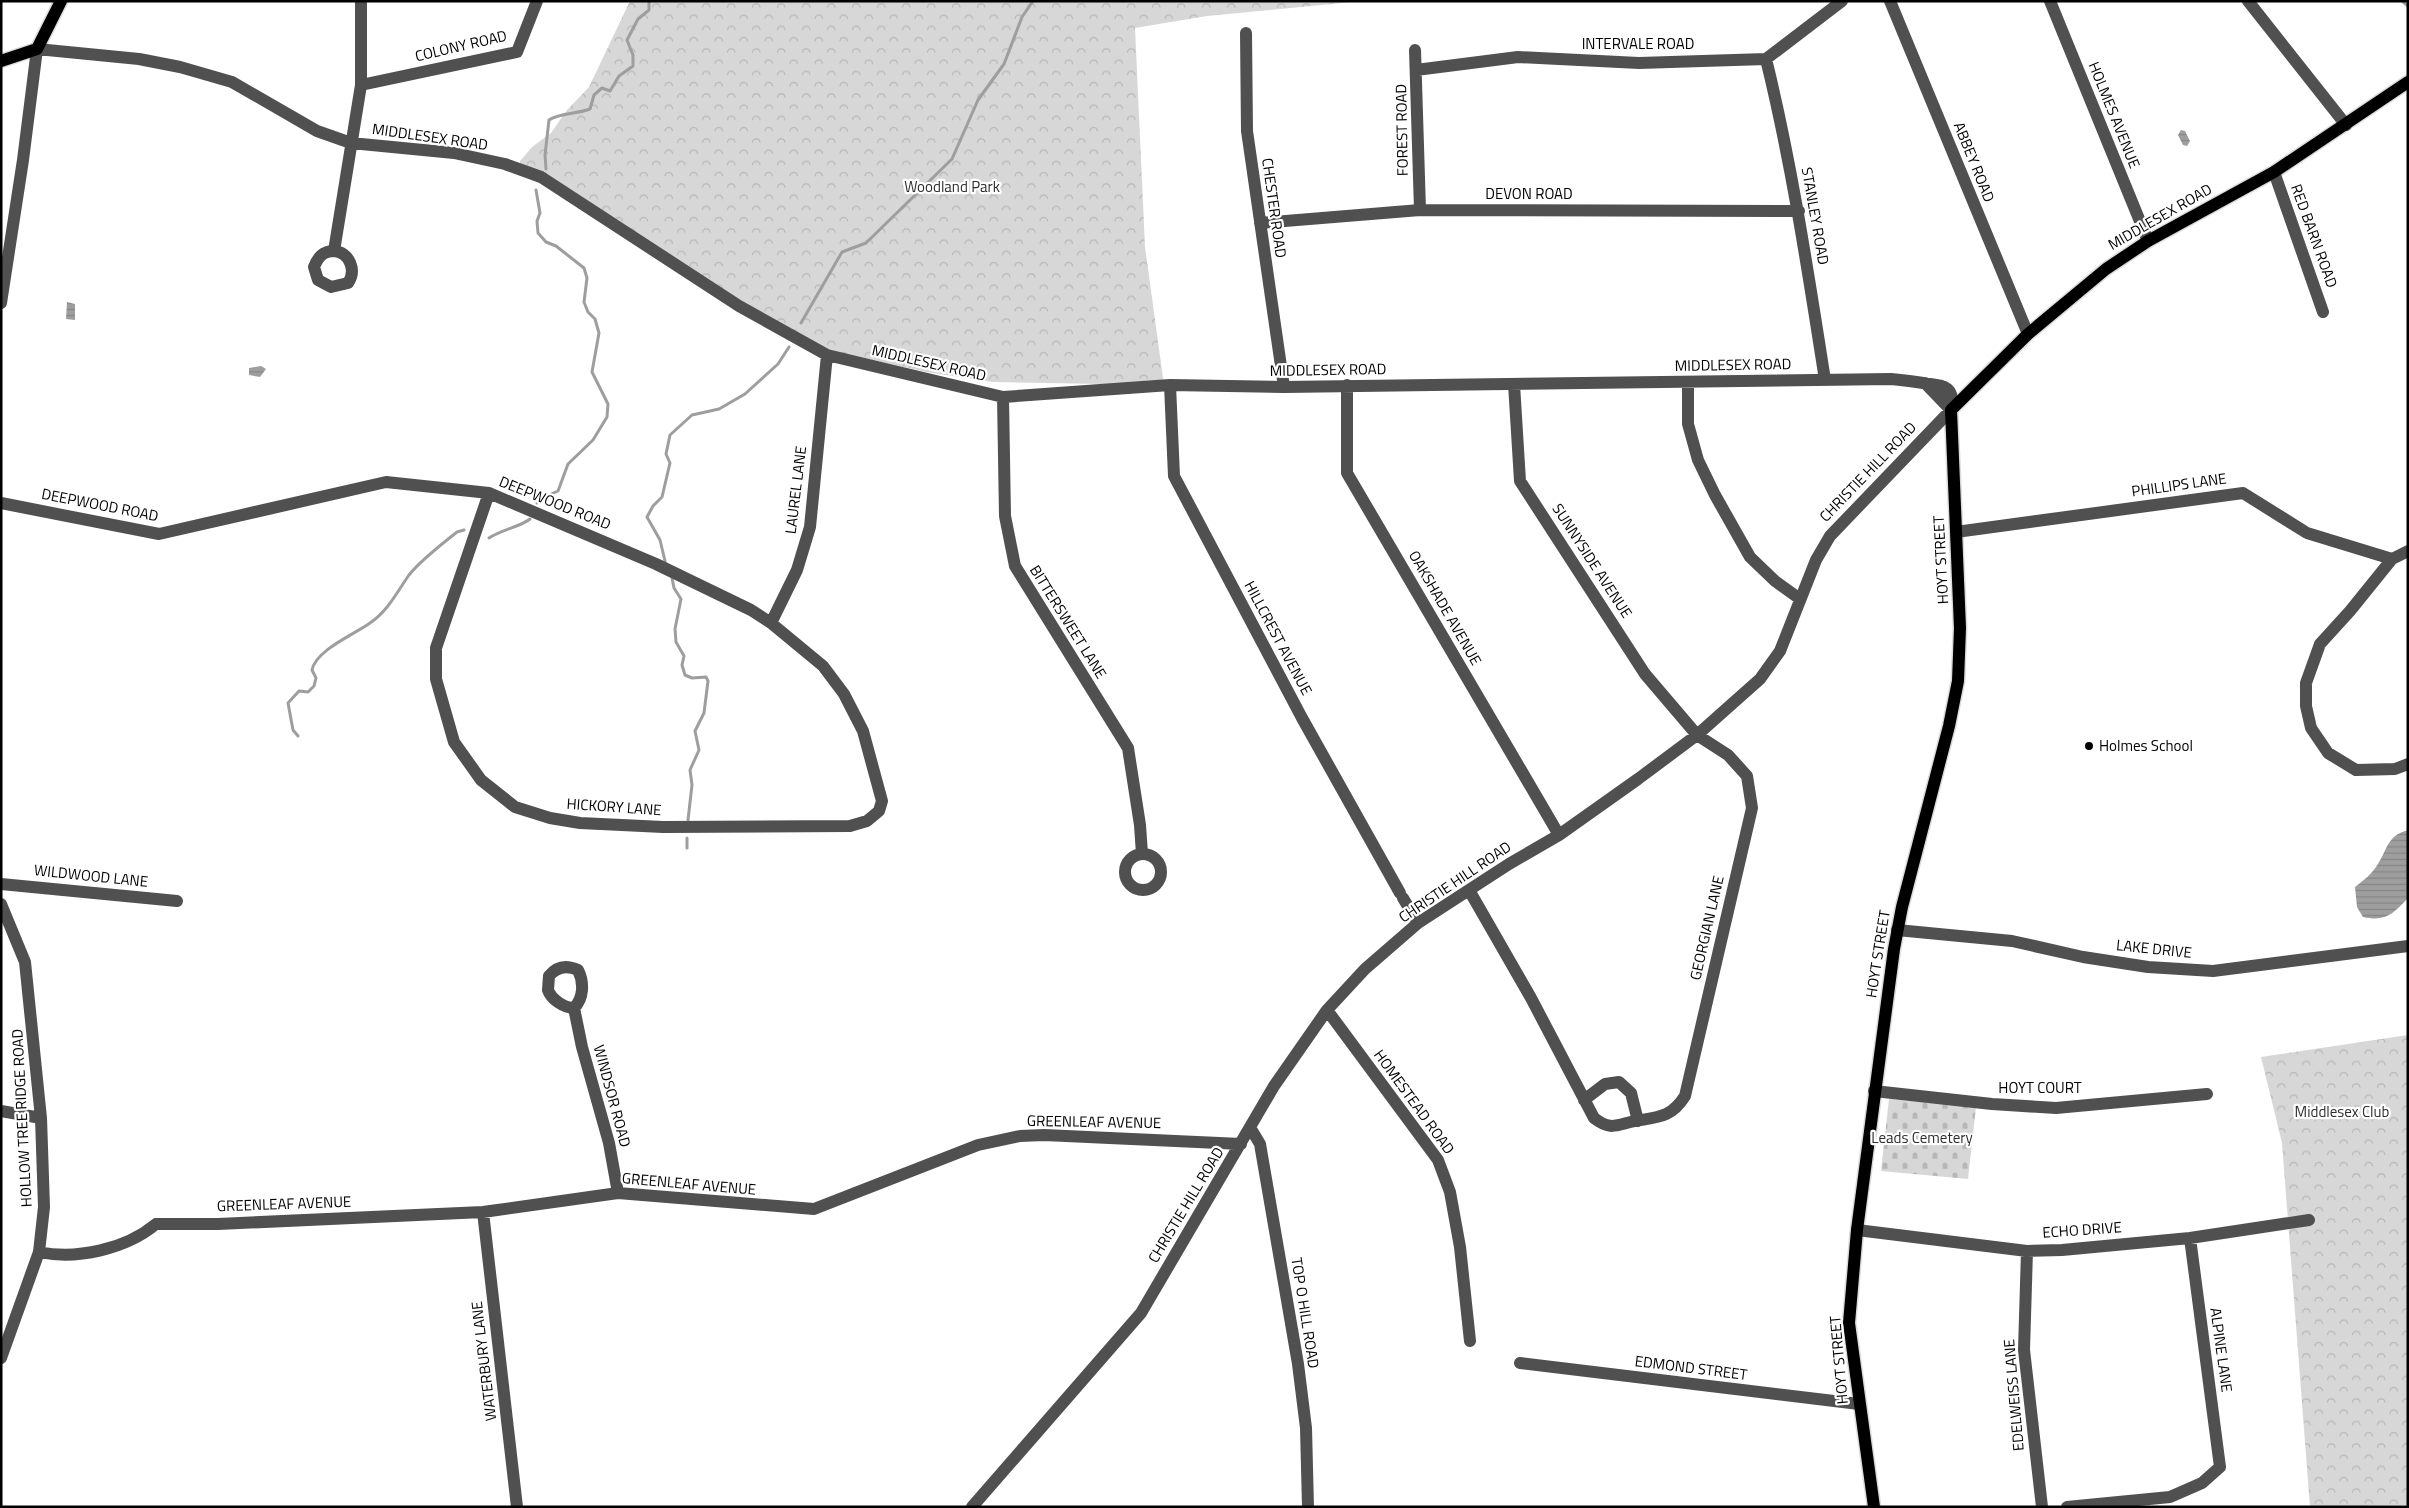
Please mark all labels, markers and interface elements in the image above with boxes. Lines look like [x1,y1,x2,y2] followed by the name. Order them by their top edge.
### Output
[413,24,509,67] street label: COLONY ROAD
[1582,32,1694,55] street label: INTERVALE ROAD
[2083,58,2146,172] street label: HOLMES AVENUE
[1389,84,1414,176] street label: FOREST ROAD
[371,117,489,156] street label: MIDDLESEX ROAD
[1948,118,2001,205] street label: ABBEY ROAD
[1256,156,1293,260] street label: CHESTER ROAD
[1796,165,1835,267] street label: STANLEY ROAD
[904,175,1000,198] park label: Woodland Park
[2103,177,2216,256] street label: MIDDLESEX ROAD
[2285,181,2344,291] street label: RED BARN ROAD
[1485,182,1573,205] street label: DEVON ROAD
[870,338,989,387] street label: MIDDLESEX ROAD
[1674,352,1792,377] street label: MIDDLESEX ROAD
[1269,357,1387,382] street label: MIDDLESEX ROAD
[1814,416,1922,527] street label: CHRISTIE HILL ROAD
[779,445,812,535] street label: LAUREL LANE
[2130,466,2228,503] street label: PHILLIPS LANE
[496,470,615,535] street label: DEEPWOOD ROAD
[40,482,161,527] street label: DEEPWOOD ROAD
[1547,499,1638,623] street label: SUNNYSIDE AVENUE
[1927,515,1954,605] street label: HOYT STREET
[1403,546,1488,669] street label: OAKSHADE AVENUE
[1024,561,1113,683] street label: BITTERSWEET LANE
[1239,576,1318,699] street label: HILLCREST AVENUE
[2099,734,2193,757] place label: Holmes School
[2083,740,2095,752] marker: Holmes School
[566,792,662,821] street label: HICKORY LANE
[1394,835,1516,928] street label: CHRISTIE HILL ROAD
[33,858,149,893] street label: WILDWOOD LANE
[1683,873,1730,982] street label: GEORGIAN LANE
[1859,908,1896,999] street label: HOYT STREET
[2115,933,2193,964] street label: LAKE DRIVE
[5,1028,38,1208] street label: HOLLOW TREE RIDGE ROAD
[588,1042,637,1150] street label: WINDSOR ROAD
[1368,1045,1460,1159] street label: HOMESTEAD ROAD
[1998,1076,2082,1099] street label: HOYT COURT
[2295,1100,2390,1123] park label: Middlesex Club
[1027,1109,1161,1134] street label: GREENLEAF AVENUE
[1871,1126,1973,1149] park label: Leads Cemetery
[1142,1142,1229,1267] street label: CHRISTIE HILL ROAD
[621,1166,757,1201] street label: GREENLEAF AVENUE
[216,1190,352,1217] street label: GREENLEAF AVENUE
[2042,1215,2122,1244] street label: ECHO DRIVE
[1285,1256,1326,1370] street label: TOP O HILL ROAD
[465,1300,502,1422] street label: WATERBURY LANE
[2204,1306,2239,1394] street label: ALPINE LANE
[1823,1315,1854,1405] street label: HOYT STREET
[1997,1338,2030,1452] street label: EDELWEISS LANE
[1633,1349,1749,1386] street label: EDMOND STREET

